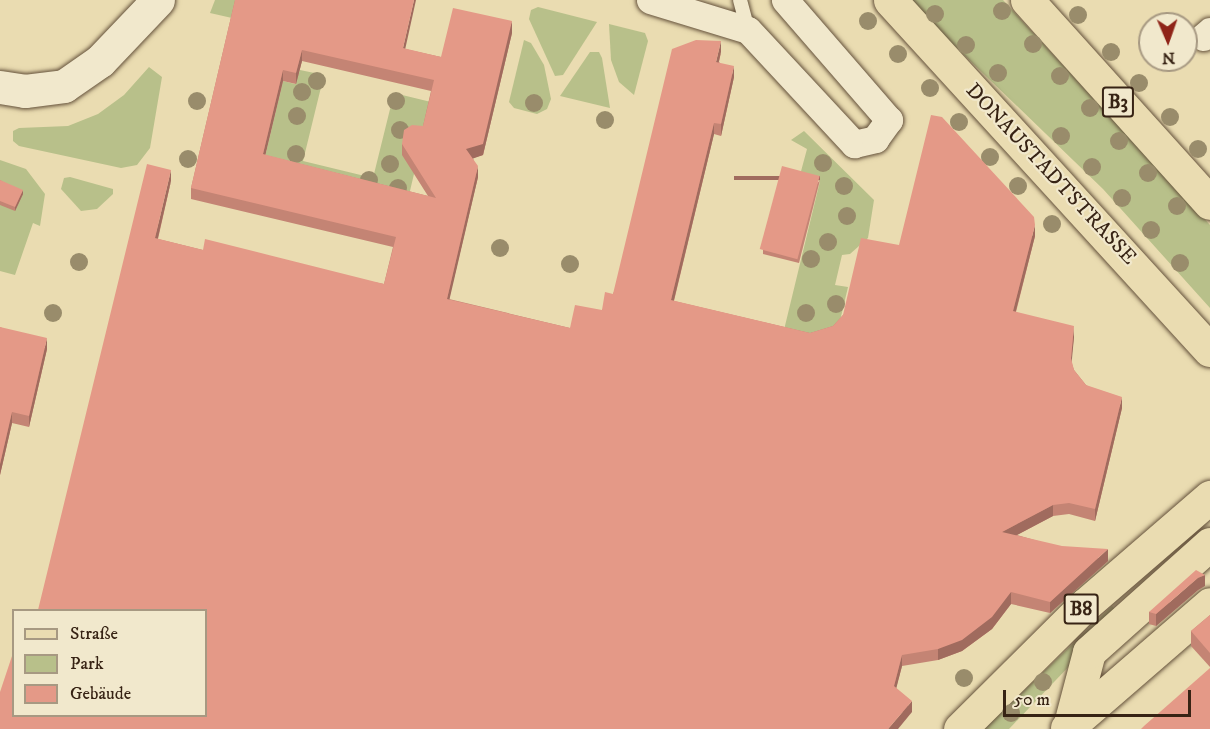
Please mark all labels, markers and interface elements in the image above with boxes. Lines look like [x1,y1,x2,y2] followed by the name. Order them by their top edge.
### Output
[1138,12,1198,72] north arrow
[1162,48,1175,68] text: N
[960,78,1142,270] street label: DONAUSTADTSTRASSE
[1102,85,1134,119] road number: B3
[1063,592,1099,626] road number: B8
[12,609,207,717] legend
[70,623,118,645] text: Straße
[70,653,104,675] text: Park
[1006,678,1194,716] scale bar
[70,683,131,705] text: Gebäude
[1014,689,1050,711] text: 50 m

